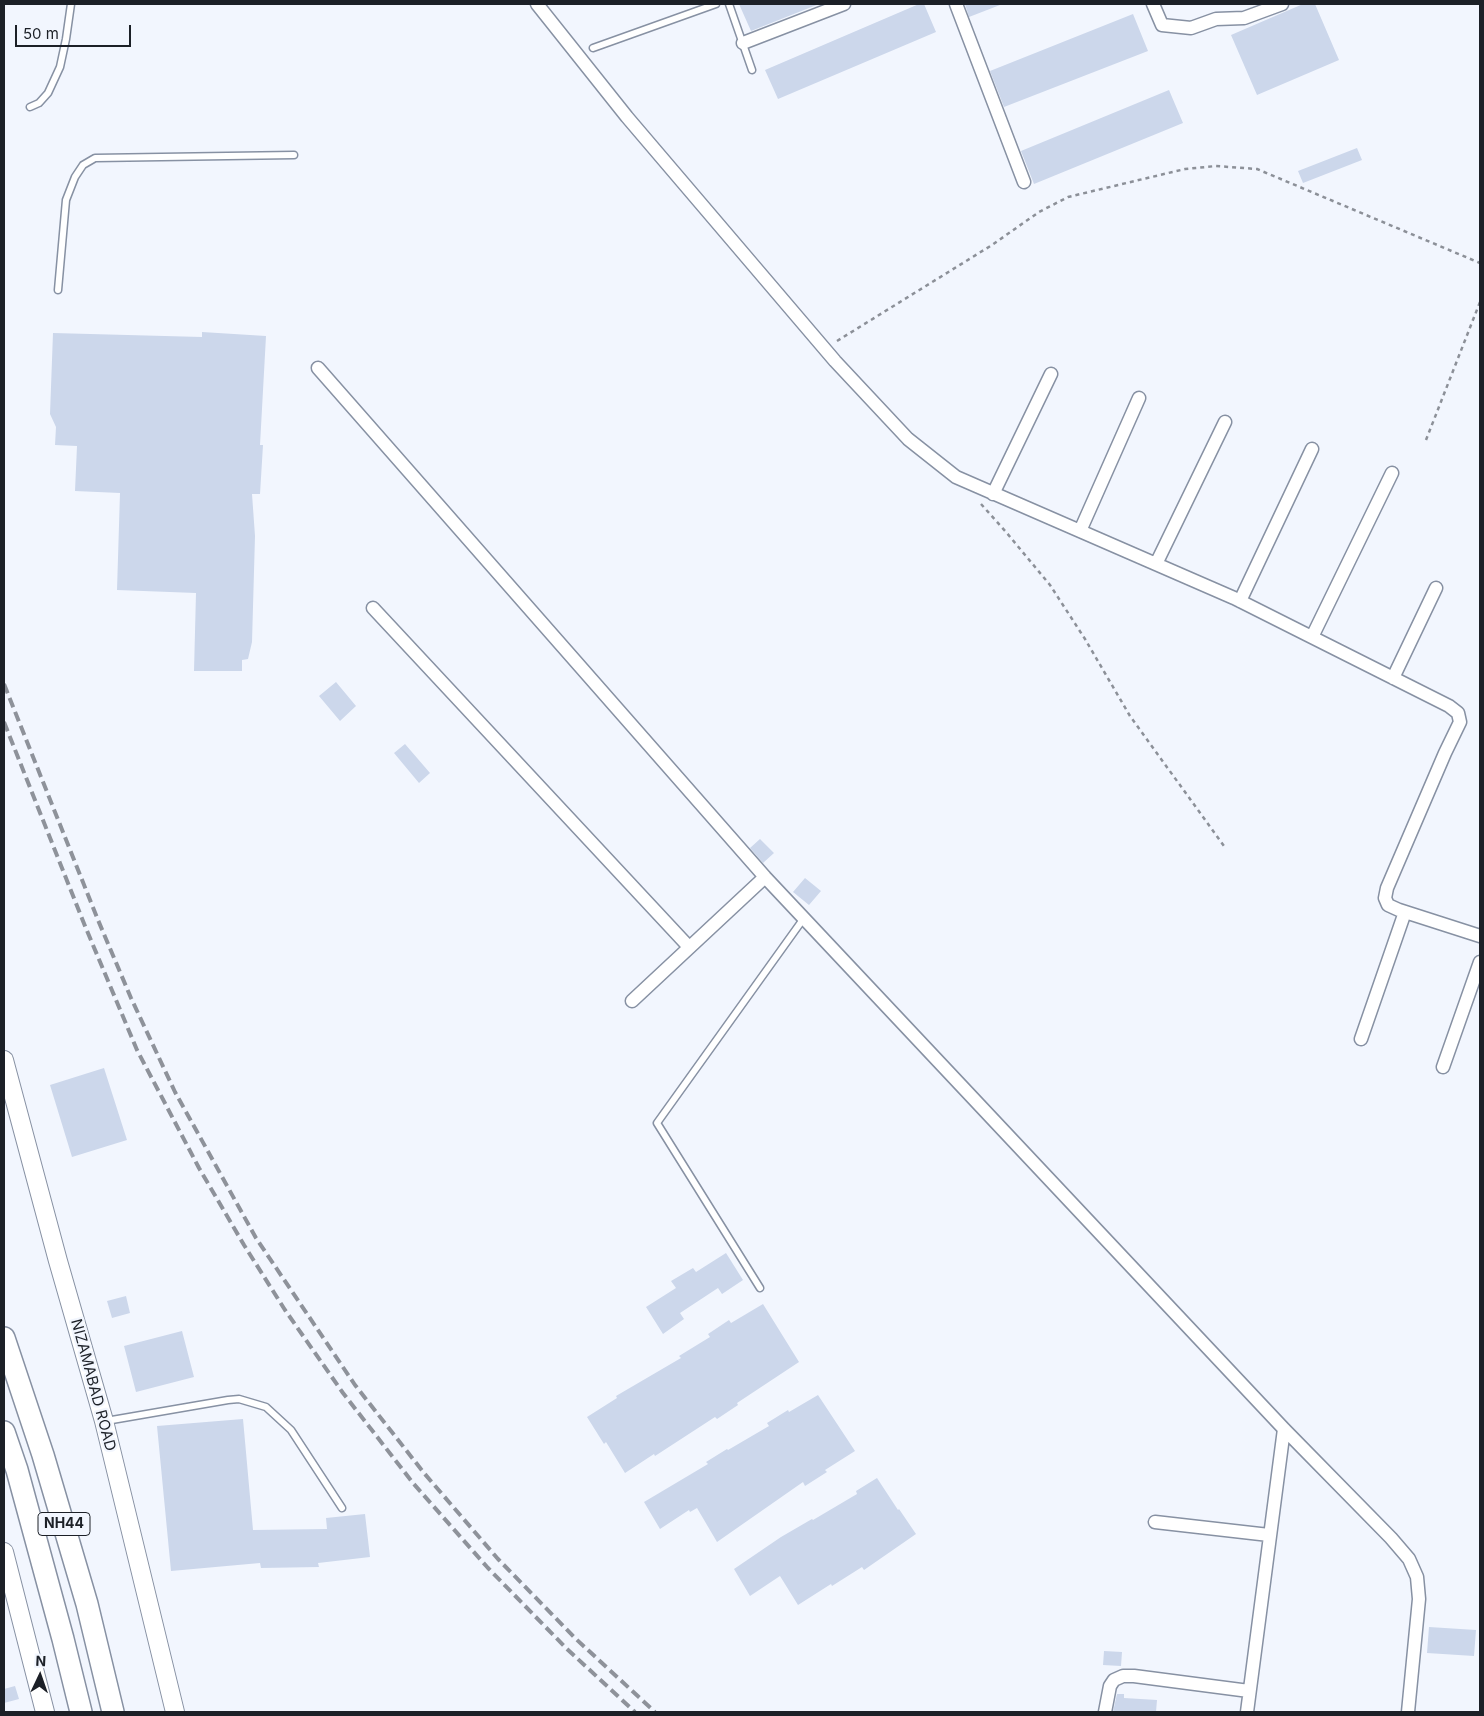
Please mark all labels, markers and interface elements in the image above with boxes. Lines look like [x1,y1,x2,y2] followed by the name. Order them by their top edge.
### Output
[18,15,134,47] scale bar
[23,24,59,43] text: 50 m
[67,1317,119,1453] street label: NIZAMABAD ROAD
[38,1512,90,1536] road number: NH44
[15,1651,65,1701] north arrow
[35,1652,47,1669] text: N

